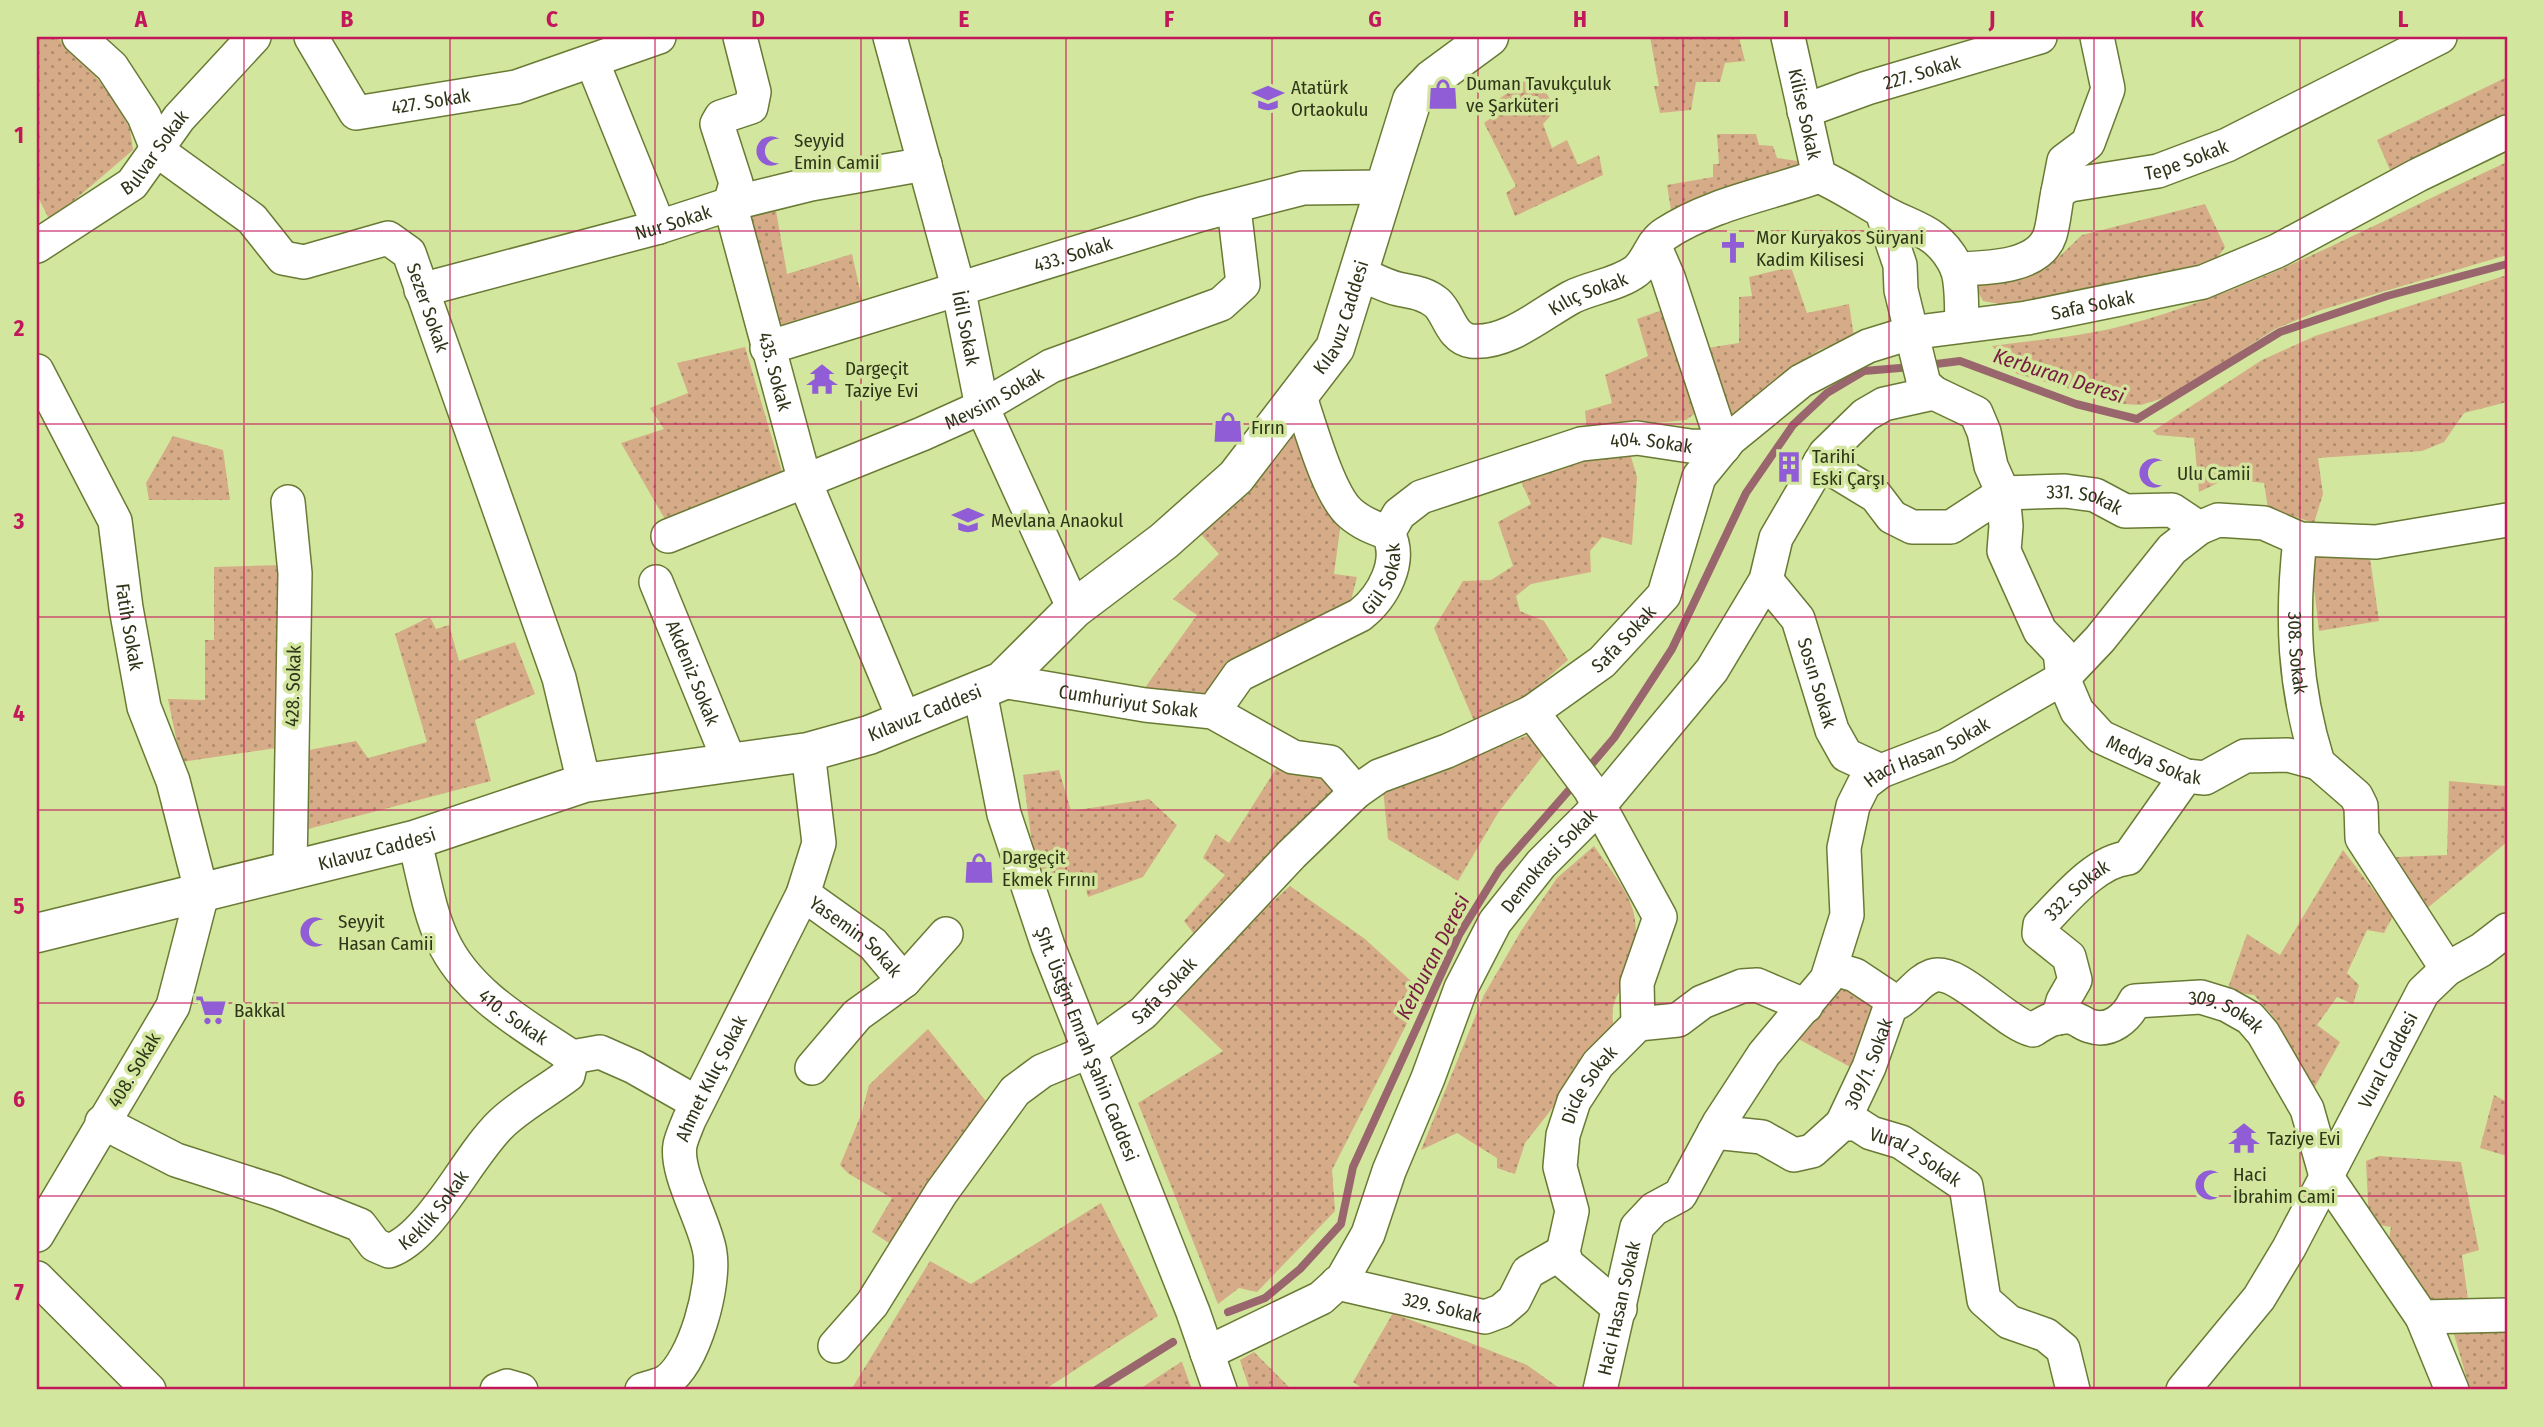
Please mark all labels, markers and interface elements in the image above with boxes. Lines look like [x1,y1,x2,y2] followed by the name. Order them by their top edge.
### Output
[134,5,148,33] text: A
[341,5,354,33] text: B
[546,5,558,33] text: C
[751,5,765,33] text: D
[959,5,970,33] text: E
[1164,5,1174,33] text: F
[1368,5,1382,33] text: G
[1573,5,1587,33] text: H
[1783,5,1789,33] text: I
[1988,5,1995,33] text: J
[2190,5,2204,33] text: K
[2398,5,2409,33] text: L
[1880,50,1963,94] street label: 227. Sokak
[1784,66,1827,162] street label: Kilise Sokak
[1466,72,1611,117] place label: Duman Tavukçuluk ve Şarküteri
[1291,76,1369,121] place label: Atatürk Ortaokulu
[1426,77,1460,111] shop icon: Duman Tavukçuluk ve Şarküteri
[1251,81,1285,115] school or university icon: Atatürk Ortaokulu
[390,83,472,119] street label: 427. Sokak
[116,105,193,200] street label: Bulvar Sokak
[14,121,24,149] text: 1
[794,129,880,174] place label: Seyyid Emin Camii
[754,134,788,168] mosque icon: Seyyid Emin Camii
[2143,134,2231,184] street label: Tepe Sokak
[632,199,714,244] street label: Nur Sokak
[1756,226,1924,271] place label: Mor Kuryakos Süryani Kadim Kilisesi
[1031,231,1115,277] street label: 433. Sokak
[1716,231,1750,265] church icon: Mor Kuryakos Süryani Kadim Kilisesi
[1308,258,1373,378] street label: Kılavuz Caddesi
[402,260,455,355] street label: Sezer Sokak
[1544,267,1631,320] street label: Kılıç Sokak
[2049,285,2136,324] street label: Safa Sokak
[948,289,985,368] street label: İdil Sokak
[13,314,25,342] text: 2
[754,329,797,414] street label: 435. Sokak
[1990,343,2129,410] water label: Kerburan Deresi
[845,357,918,402] place label: Dargeçit Taziye Evi
[805,362,839,396] temple icon: Dargeçit Taziye Evi
[941,362,1047,434] street label: Mevsim Sokak
[1211,410,1245,444] shop icon: Fırın
[1251,416,1285,439] place label: Fırın
[1609,426,1694,458] street label: 404. Sokak
[1812,445,1885,490] place label: Tarihi Eski Çarşı
[1772,450,1806,484] building icon: Tarihi Eski Çarşı
[2137,456,2171,490] mosque icon: Ulu Camii
[2177,462,2251,485] place label: Ulu Camii
[2046,479,2127,519] street label: 331. Sokak
[951,503,985,537] school or university icon: Mevlana Anaokul
[13,507,25,535] text: 3
[991,509,1123,532] place label: Mevlana Anaokul
[1356,542,1405,620] street label: Gül Sokak
[111,582,149,673] street label: Fatih Sokak
[1587,600,1660,678] street label: Safa Sokak
[2284,612,2313,696] street label: 308. Sokak
[661,617,725,729] street label: Akdeniz Sokak
[1793,635,1842,731] street label: Sosın Sokak
[280,645,306,727] street label: 428. Sokak
[864,679,985,746] street label: Kılavuz Caddesi
[1057,679,1199,722] street label: Cumhuriyut Sokak
[13,699,25,727] text: 4
[1859,712,1993,792] street label: Haci Hasan Sokak
[2103,730,2202,789] street label: Medya Sokak
[1496,803,1602,917] street label: Demokrasi Sokak
[315,822,439,875] street label: Kılavuz Caddesi
[1002,846,1096,891] place label: Dargeçit Ekmek Fırını
[962,851,996,885] shop icon: Dargeçit Ekmek Fırını
[2039,854,2113,925] street label: 332. Sokak
[1390,890,1476,1024] water label: Kerburan Deresi
[805,891,907,982] street label: Yasemin Sokak
[13,892,25,920] text: 5
[338,910,433,955] place label: Seyyit Hasan Camii
[298,915,332,949] mosque icon: Seyyit Hasan Camii
[1031,924,1144,1165] street label: Şht. Üstğm Emrah Şahin Caddesi
[1127,952,1201,1029] street label: Safa Sokak
[474,984,553,1050] street label: 410. Sokak
[2188,985,2269,1038] street label: 309. Sokak
[194,993,228,1027] supermarket icon: Bakkal
[234,999,285,1022] place label: Bakkal
[2353,1008,2422,1112] street label: Vural Caddesi
[670,1011,752,1145] street label: Ahmet Kılıç Sokak
[1839,1015,1897,1113] street label: 309/1. Sokak
[103,1028,165,1112] street label: 408. Sokak
[1556,1040,1622,1127] street label: Dicle Sokak
[13,1085,25,1113] text: 6
[2227,1121,2261,1155] temple icon: Taziye Evi
[1867,1122,1966,1191] street label: Vural 2 Sokak
[2267,1127,2340,1150] place label: Taziye Evi
[2233,1163,2336,1208] place label: Haci İbrahim Cami
[394,1166,473,1255] street label: Keklik Sokak
[2193,1168,2227,1202] mosque icon: Haci İbrahim Cami
[1592,1239,1645,1377] street label: Haci Hasan Sokak
[14,1278,24,1306] text: 7
[1400,1287,1484,1327] street label: 329. Sokak

